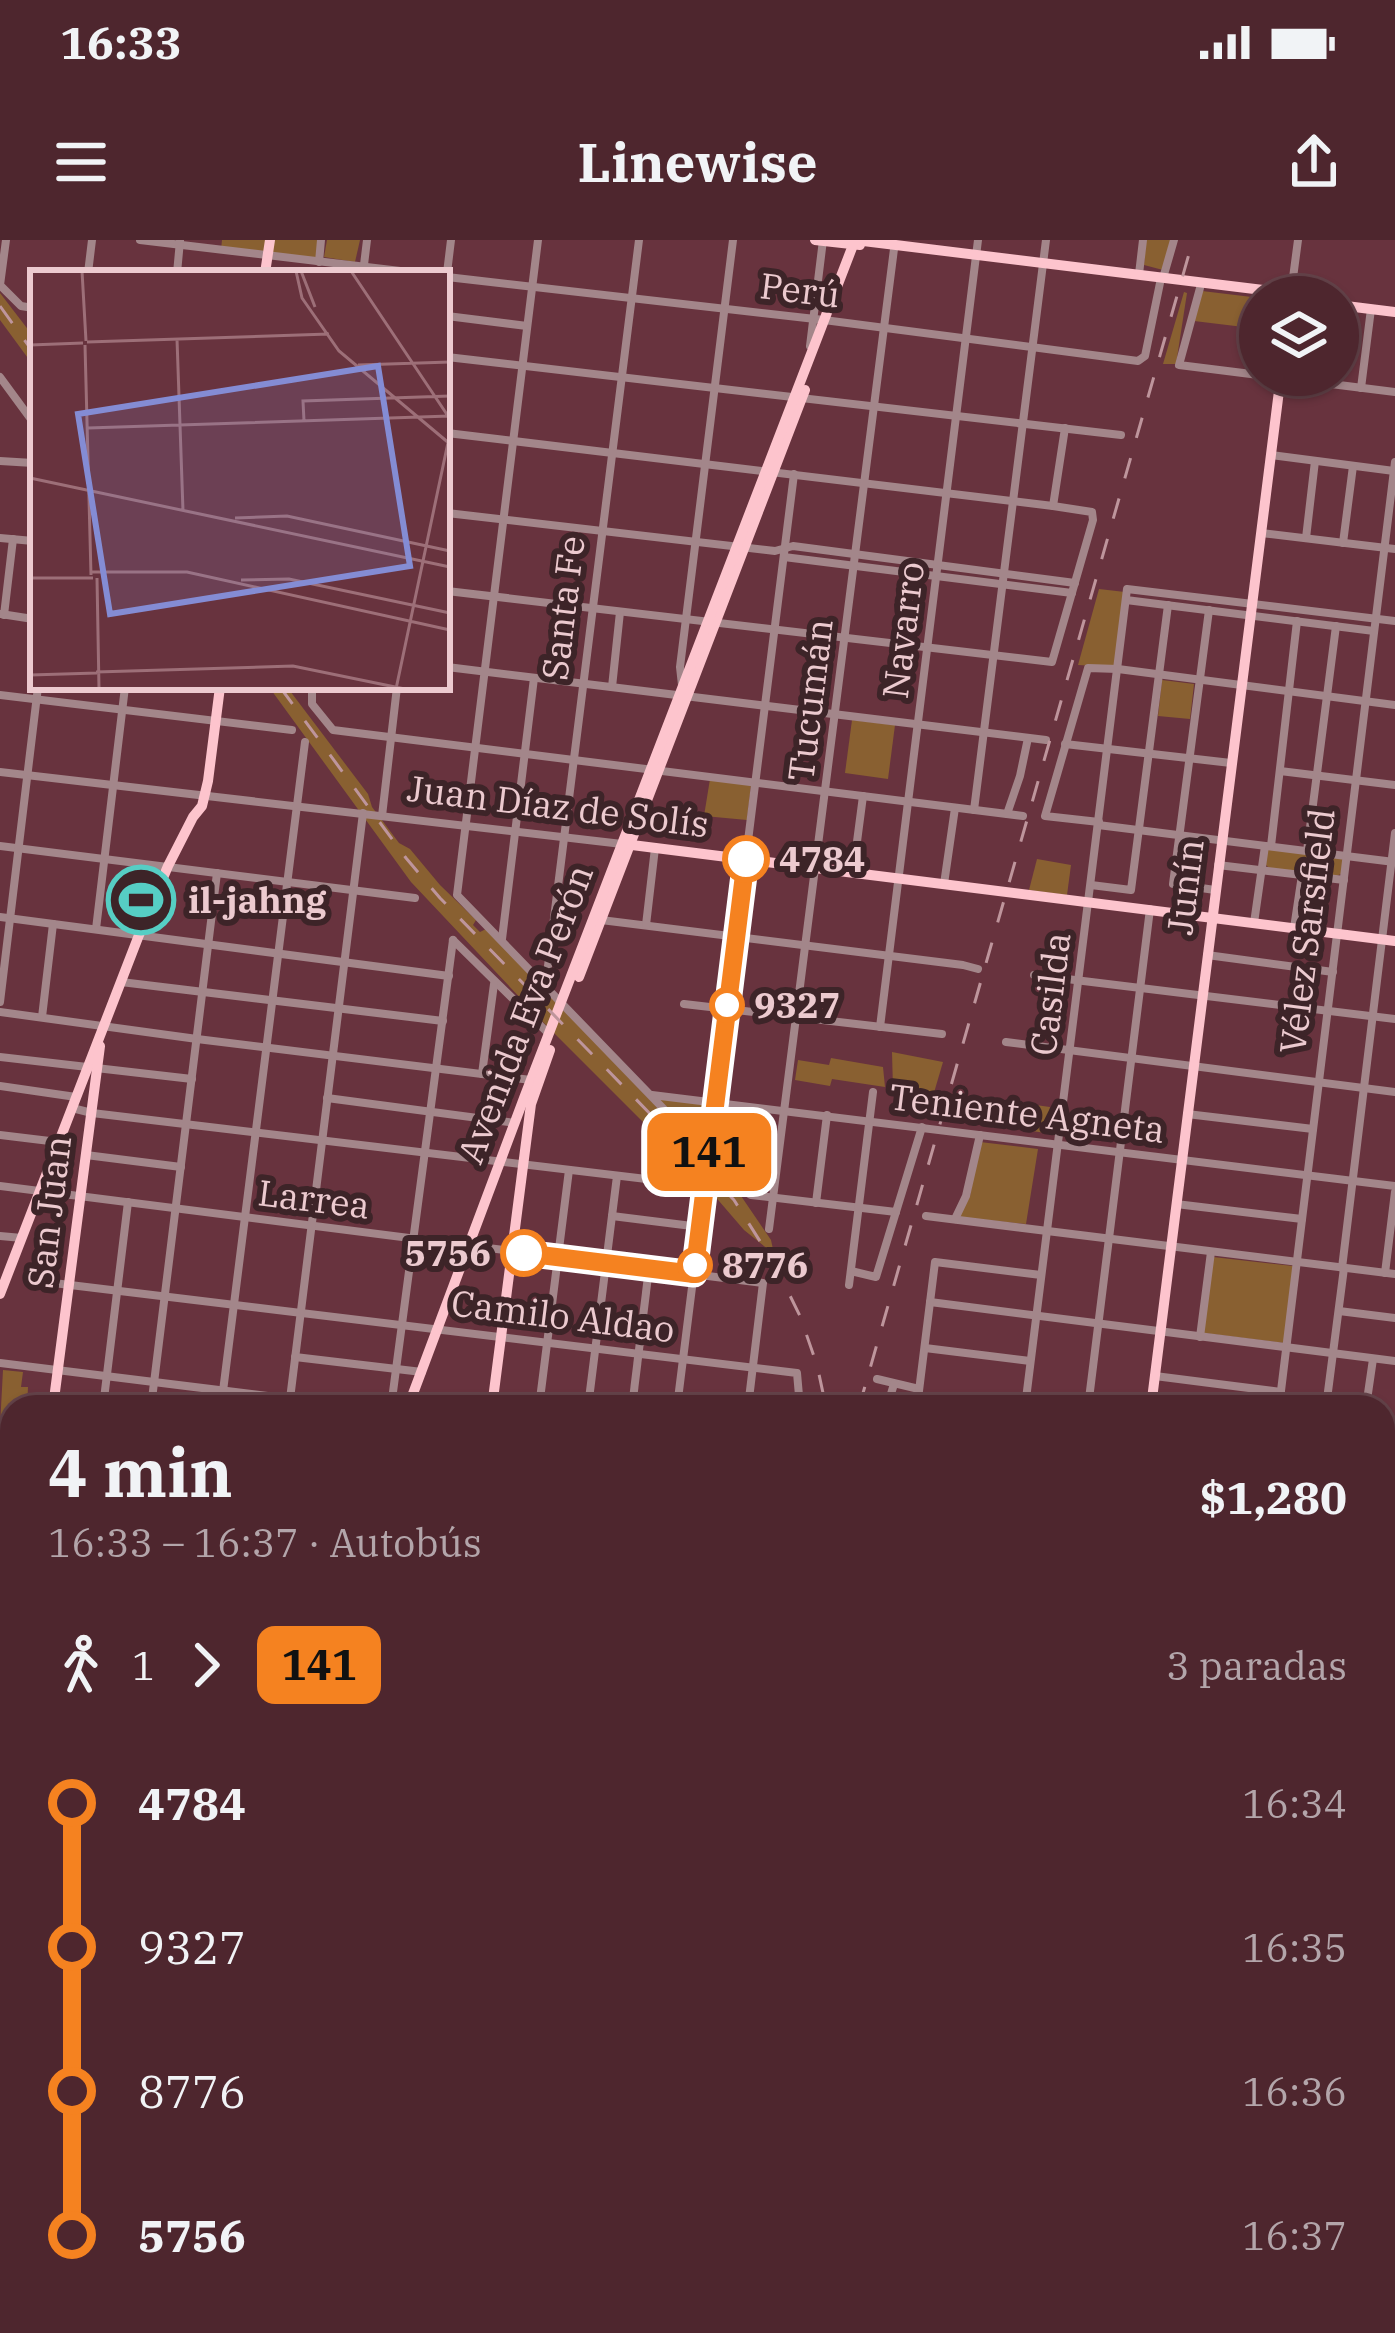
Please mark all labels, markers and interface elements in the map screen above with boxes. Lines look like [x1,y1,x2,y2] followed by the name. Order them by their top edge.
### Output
[60,13,182,71] text: 16:33
[578,127,817,197] text: Linewise
[48,129,114,195] icon: menu
[1281,129,1347,195] icon: share
[757,261,843,318] street label: Perú
[30,270,450,690] inset map
[1239,276,1359,396] map controls
[1239,276,1359,396] button: layers
[530,533,595,683] street label: Santa Fe
[871,559,934,701] street label: Navarro
[776,616,843,784] street label: Tucumán
[405,764,711,847] street label: Juan Díaz de Solís
[1268,806,1345,1056] street label: Vélez Sarsfield
[779,835,865,882] place label: 4784
[1155,836,1214,937] street label: Junín
[724,837,768,881] marker: 4784
[446,858,603,1170] street label: Avenida Eva Perón
[106,865,176,935] sports icon: il-jahng
[188,876,327,923] place label: il-jahng
[1019,930,1080,1058] street label: Casilda
[754,981,840,1028] place label: 9327
[711,989,743,1021] marker: 9327
[887,1072,1167,1153] street label: Teniente Agneta
[640,1113,778,1191] line badge: 141
[671,1124,747,1179] text: 141
[16,1133,81,1291] street label: San Juan
[255,1168,373,1229] street label: Larrea
[405,1229,491,1276] place label: 5756
[502,1231,546,1275] marker: 5756
[722,1241,808,1288] place label: 8776
[679,1249,711,1281] marker: 8776
[449,1278,677,1353] street label: Camilo Aldao
[48,1429,233,1515] text: 4 min
[1199,1468,1347,1526] text: $1,280
[48,1517,482,1568] text: 16:33 – 16:37 · Autobús
[48,1632,114,1698] icon: walk
[173,1632,239,1698] icon: forward
[281,1637,357,1692] text: 141
[132,1640,155,1691] text: 1
[1166,1640,1347,1691] text: 3 paradas
[138,1774,246,1832] text: 4784
[1242,1778,1347,1829] text: 16:34
[138,1918,246,1976] text: 9327
[1242,1922,1347,1973] text: 16:35
[138,2062,246,2120] text: 8776
[1242,2066,1347,2117] text: 16:36
[138,2206,246,2264] text: 5756
[1242,2210,1347,2261] text: 16:37

